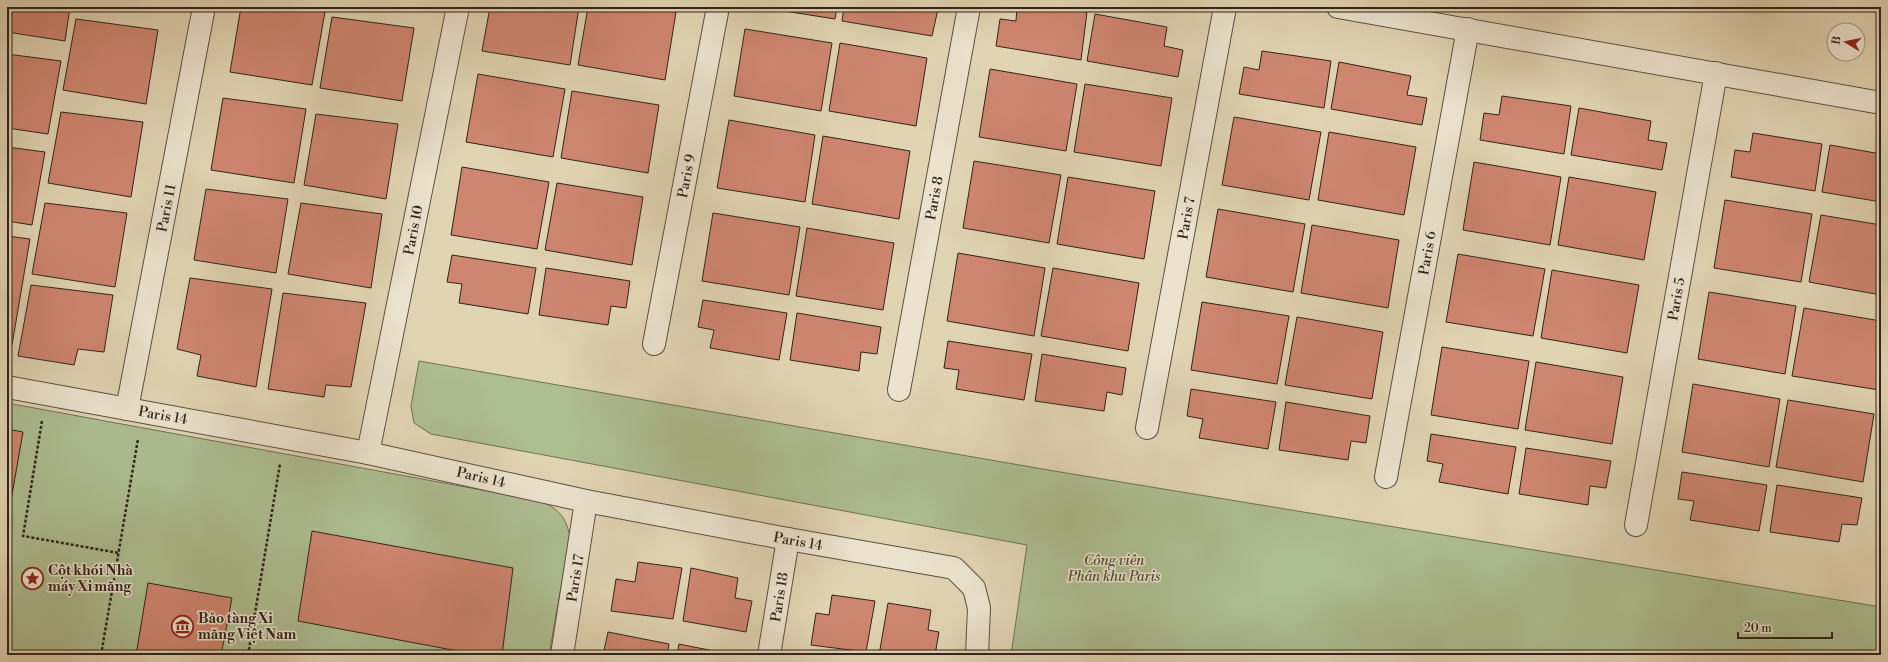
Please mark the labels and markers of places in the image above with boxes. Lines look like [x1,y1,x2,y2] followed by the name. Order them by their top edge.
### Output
[48,562,133,596] place label: Cột khói Nhà máy Xi măng
[20,565,46,591] place icon: Cột khói Nhà máy Xi măng
[198,610,296,644] place label: Bảo tàng Xi măng Việt Nam
[170,613,196,639] museum icon: Bảo tàng Xi măng Việt Nam

